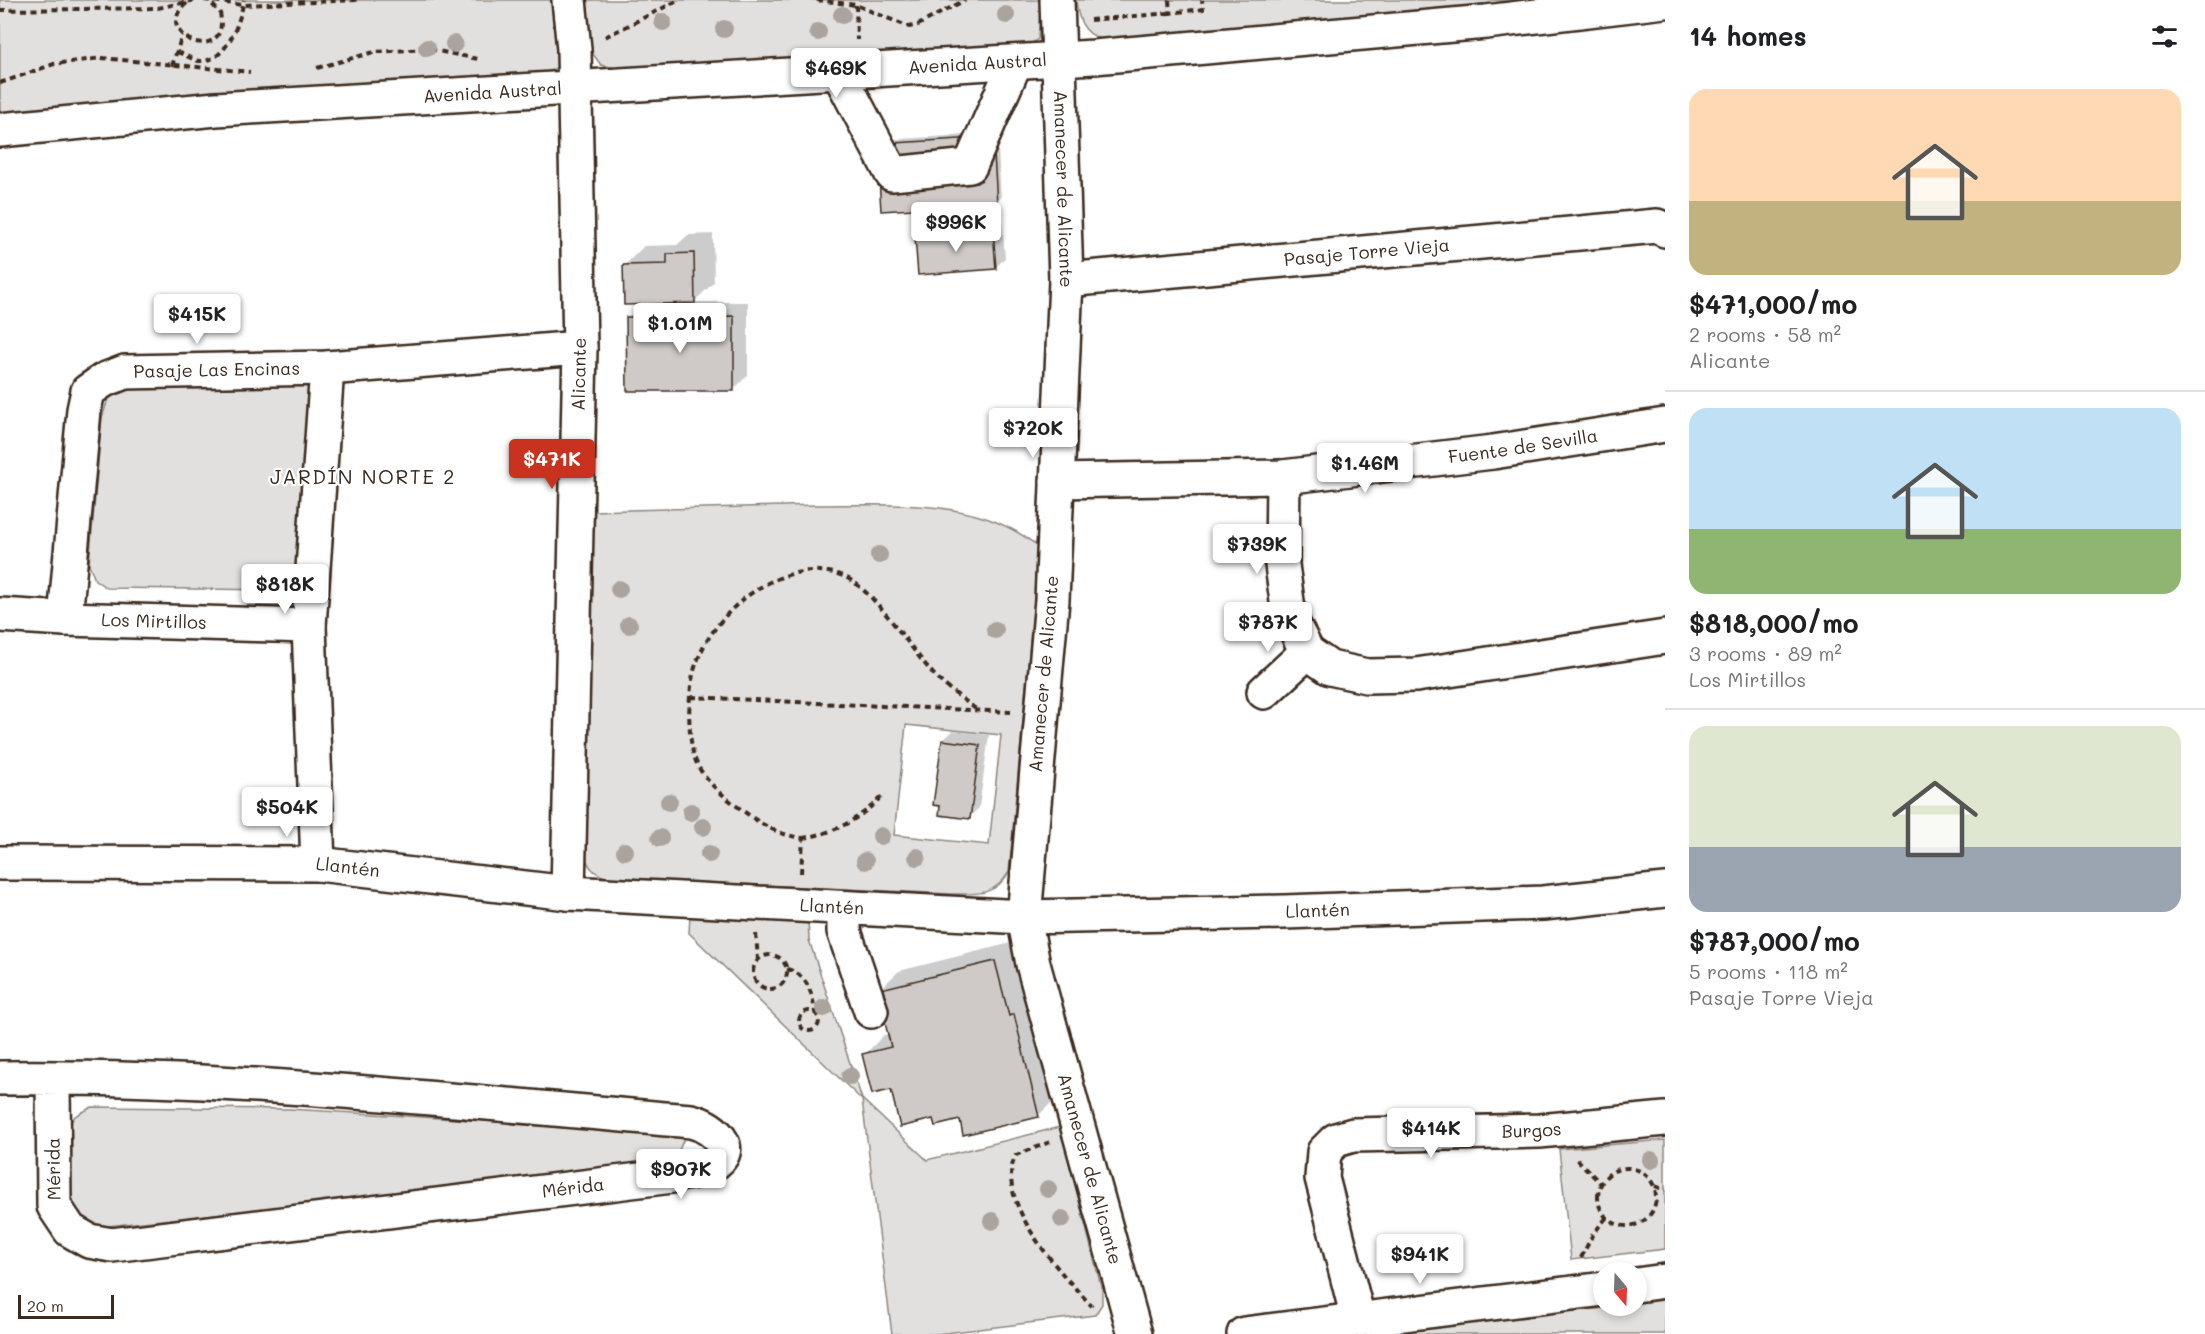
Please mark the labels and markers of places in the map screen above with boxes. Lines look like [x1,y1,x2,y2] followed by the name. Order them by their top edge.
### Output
[794,48,878,99] pin: $469K
[914,202,998,253] pin: $996K
[155,294,239,345] pin: $415K
[631,303,729,354] pin: $1.01M
[991,408,1075,459] pin: $720K
[510,439,594,490] pin: $471K
[1316,443,1414,494] pin: $1.46M
[1215,524,1299,575] pin: $739K
[243,564,327,615] pin: $818K
[1226,602,1310,653] pin: $787K
[245,787,329,838] pin: $504K
[1389,1108,1473,1159] pin: $414K
[639,1149,723,1200] pin: $907K
[1378,1234,1462,1285] pin: $941K

